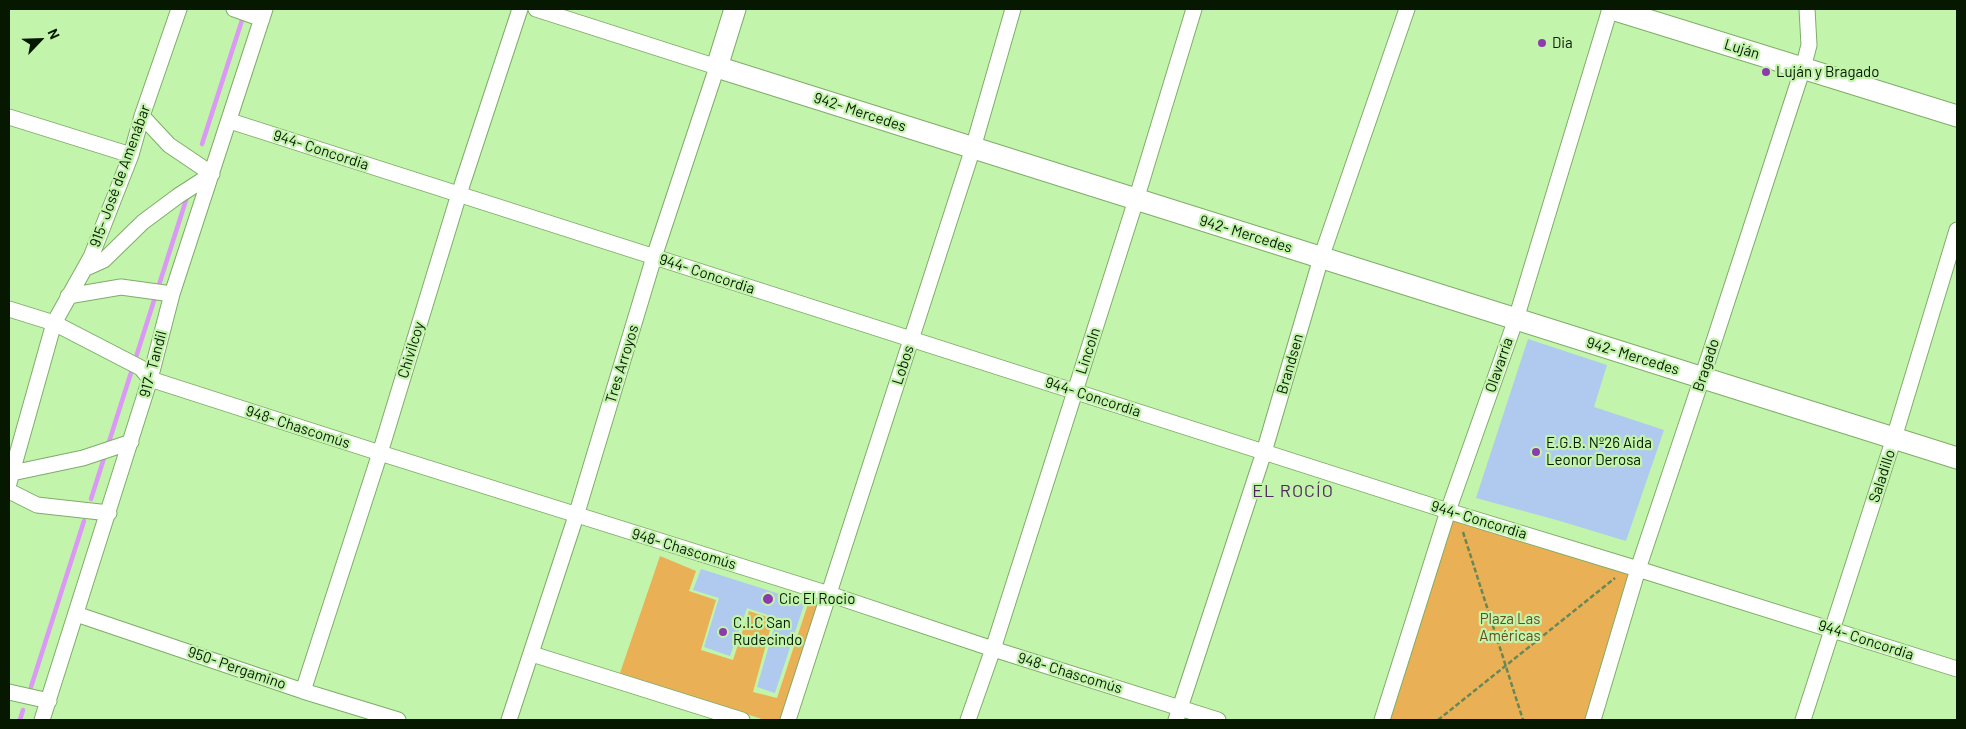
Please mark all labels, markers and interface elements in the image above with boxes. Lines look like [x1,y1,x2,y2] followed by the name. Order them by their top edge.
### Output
[15,15,65,65] north arrow
[45,26,64,41] text: N
[1552,34,1573,52] place label: Dia
[1722,35,1762,63] street label: Luján
[1536,37,1548,49] marker: Dia
[1776,63,1879,81] place label: Luján y Bragado
[1760,66,1772,78] marker: Luján y Bragado
[811,89,909,135] street label: 942- Mercedes
[86,102,154,250] street label: 915- José de Amenábar
[271,126,371,174] street label: 944- Concordia
[1197,211,1295,257] street label: 942- Mercedes
[657,250,757,298] street label: 944- Concordia
[394,320,428,380] street label: Chivilcoy
[602,323,642,405] street label: Tres Arroyos
[1072,325,1104,377] street label: Lincoln
[135,329,171,399] street label: 917- Tandil
[1273,332,1307,396] street label: Brandsen
[1584,333,1682,379] street label: 942- Mercedes
[1481,335,1517,395] street label: Olavarría
[1689,336,1723,394] street label: Bragado
[888,343,918,387] street label: Lobos
[1043,373,1143,421] street label: 944- Concordia
[244,402,352,452] street label: 948- Chascomús
[1546,434,1652,469] place label: E.G.B. Nº26 Aida Leonor Derosa
[1530,446,1542,458] marker: E.G.B. Nº26 Aida Leonor Derosa
[1865,447,1899,505] street label: Saladillo
[1251,480,1335,502] district label: EL ROCÍO
[1429,497,1529,543] street label: 944- Concordia
[629,525,739,573] street label: 948- Chascomús
[779,590,855,608] place label: Cic El Rocio
[761,592,775,606] marker: Cic El Rocio
[1479,610,1541,645] park label: Plaza Las Américas
[733,614,802,649] place label: C.I.C San Rudecindo
[1816,616,1916,664] street label: 944- Concordia
[717,626,729,638] marker: C.I.C San Rudecindo
[185,643,289,693] street label: 950- Pergamino
[1015,649,1125,697] street label: 948- Chascomús

